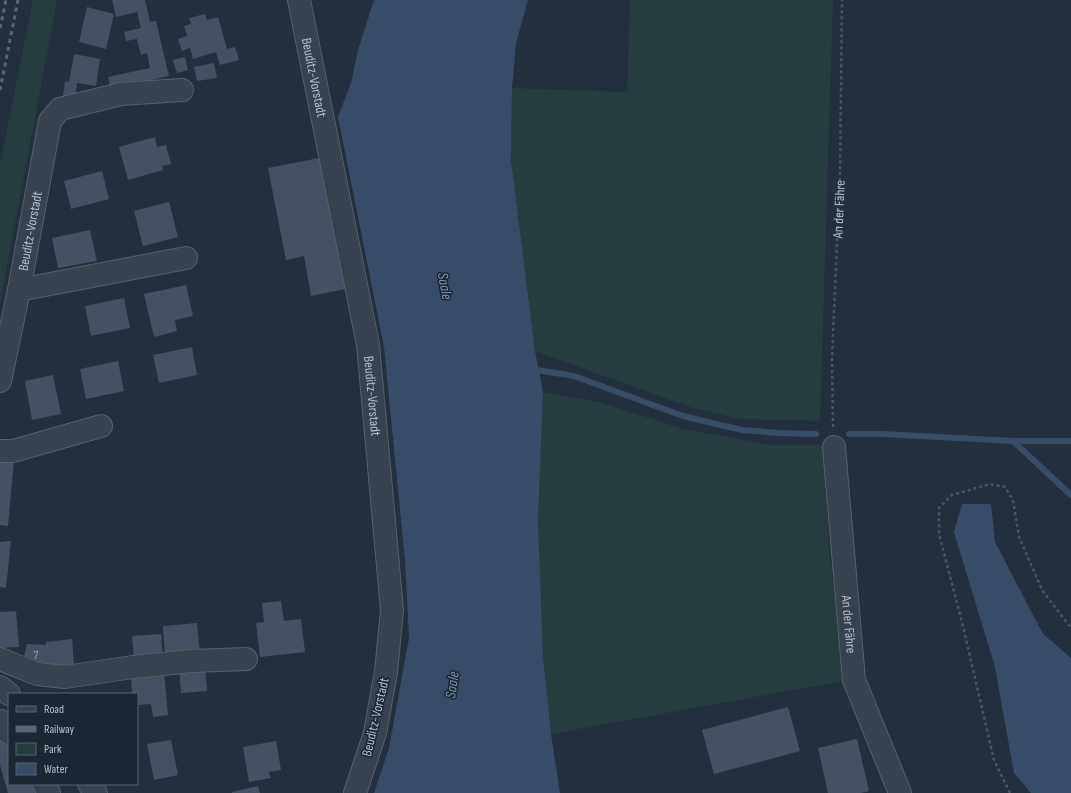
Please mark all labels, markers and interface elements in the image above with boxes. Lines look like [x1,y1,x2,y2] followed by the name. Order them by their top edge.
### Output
[298,36,330,119] street label: Beuditz-Vorstadt
[829,180,849,240] street label: An der Fähre
[15,190,46,272] street label: Beuditz-Vorstadt
[433,271,456,301] water label: Saale
[360,355,384,437] street label: Beuditz-Vorstadt
[838,594,860,654] street label: An der Fähre
[34,648,39,663] house number: 7
[441,670,464,700] water label: Saale
[358,676,393,758] street label: Beuditz-Vorstadt
[8,693,138,785] legend
[44,702,64,717] text: Road
[44,722,75,737] text: Railway
[44,742,62,757] text: Park
[44,762,68,777] text: Water

